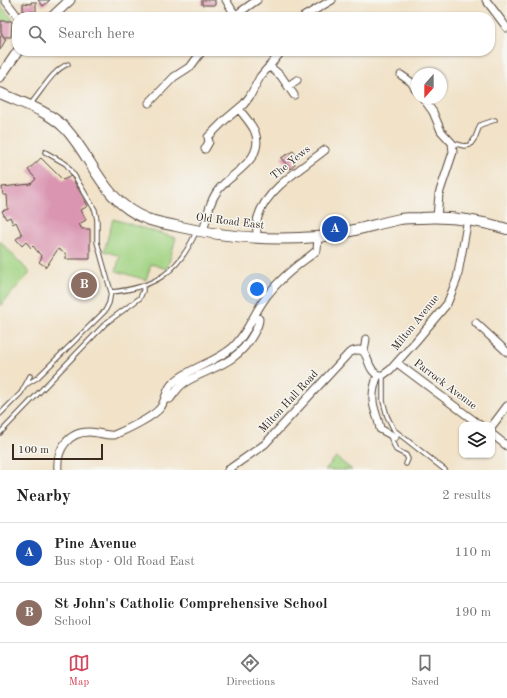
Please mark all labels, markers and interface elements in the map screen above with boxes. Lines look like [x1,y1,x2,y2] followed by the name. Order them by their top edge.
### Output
[12,12,495,56] search box
[26,23,48,45] icon: search
[58,27,135,42] text: Search here
[411,68,447,104] north arrow
[269,144,313,182] street label: The Yews
[195,212,265,232] street label: Old Road East
[322,214,348,244] pin: A
[71,270,97,300] pin: B
[247,279,267,299] your location
[390,293,442,353] street label: Milton Avenue
[412,358,478,412] street label: Parrock Avenue
[257,368,321,435] street label: Milton Hall Road
[459,422,495,458] map controls
[459,422,495,458] button: layers
[12,442,103,461] scale bar
[18,445,49,456] text: 100 m
[16,488,71,505] text: Nearby
[442,489,491,502] text: 2 results
[54,537,137,552] text: Pine Avenue
[24,546,34,559] text: A
[454,546,491,559] text: 110 m
[54,555,195,568] text: Bus stop · Old Road East
[54,597,328,612] text: St John's Catholic Comprehensive School
[24,606,34,619] text: B
[454,606,491,619] text: 190 m
[54,615,91,628] text: School
[68,652,90,690] tab: Map
[226,652,275,690] tab: Directions
[411,652,439,690] tab: Saved

